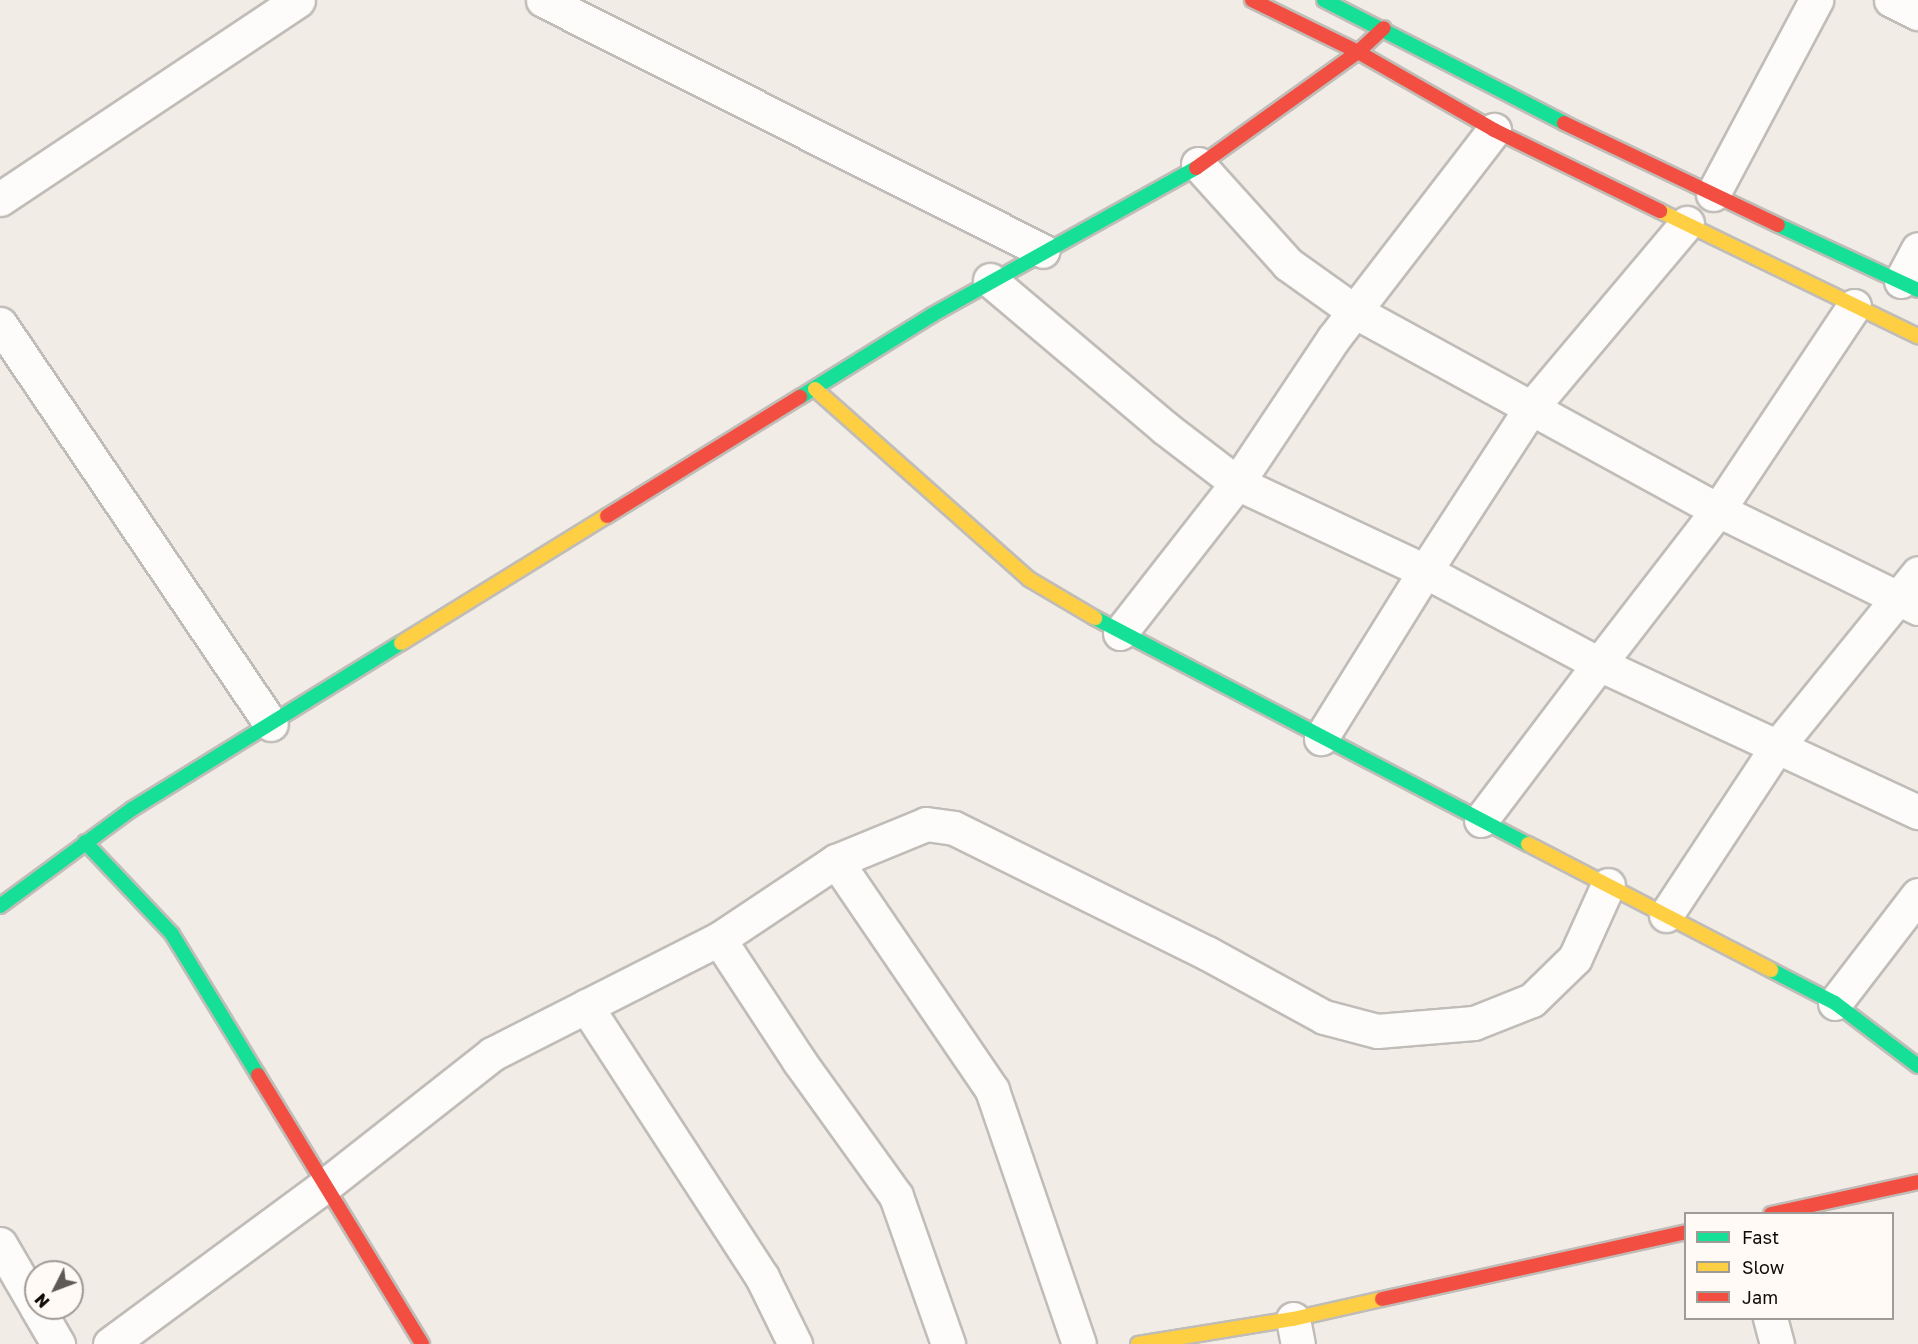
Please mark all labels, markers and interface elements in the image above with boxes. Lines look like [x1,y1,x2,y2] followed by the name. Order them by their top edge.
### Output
[1684,1212,1894,1320] legend
[1742,1226,1779,1248] text: Fast
[1742,1256,1784,1278] text: Slow
[24,1260,84,1320] north arrow
[1742,1286,1778,1308] text: Jam
[31,1289,54,1312] text: N

